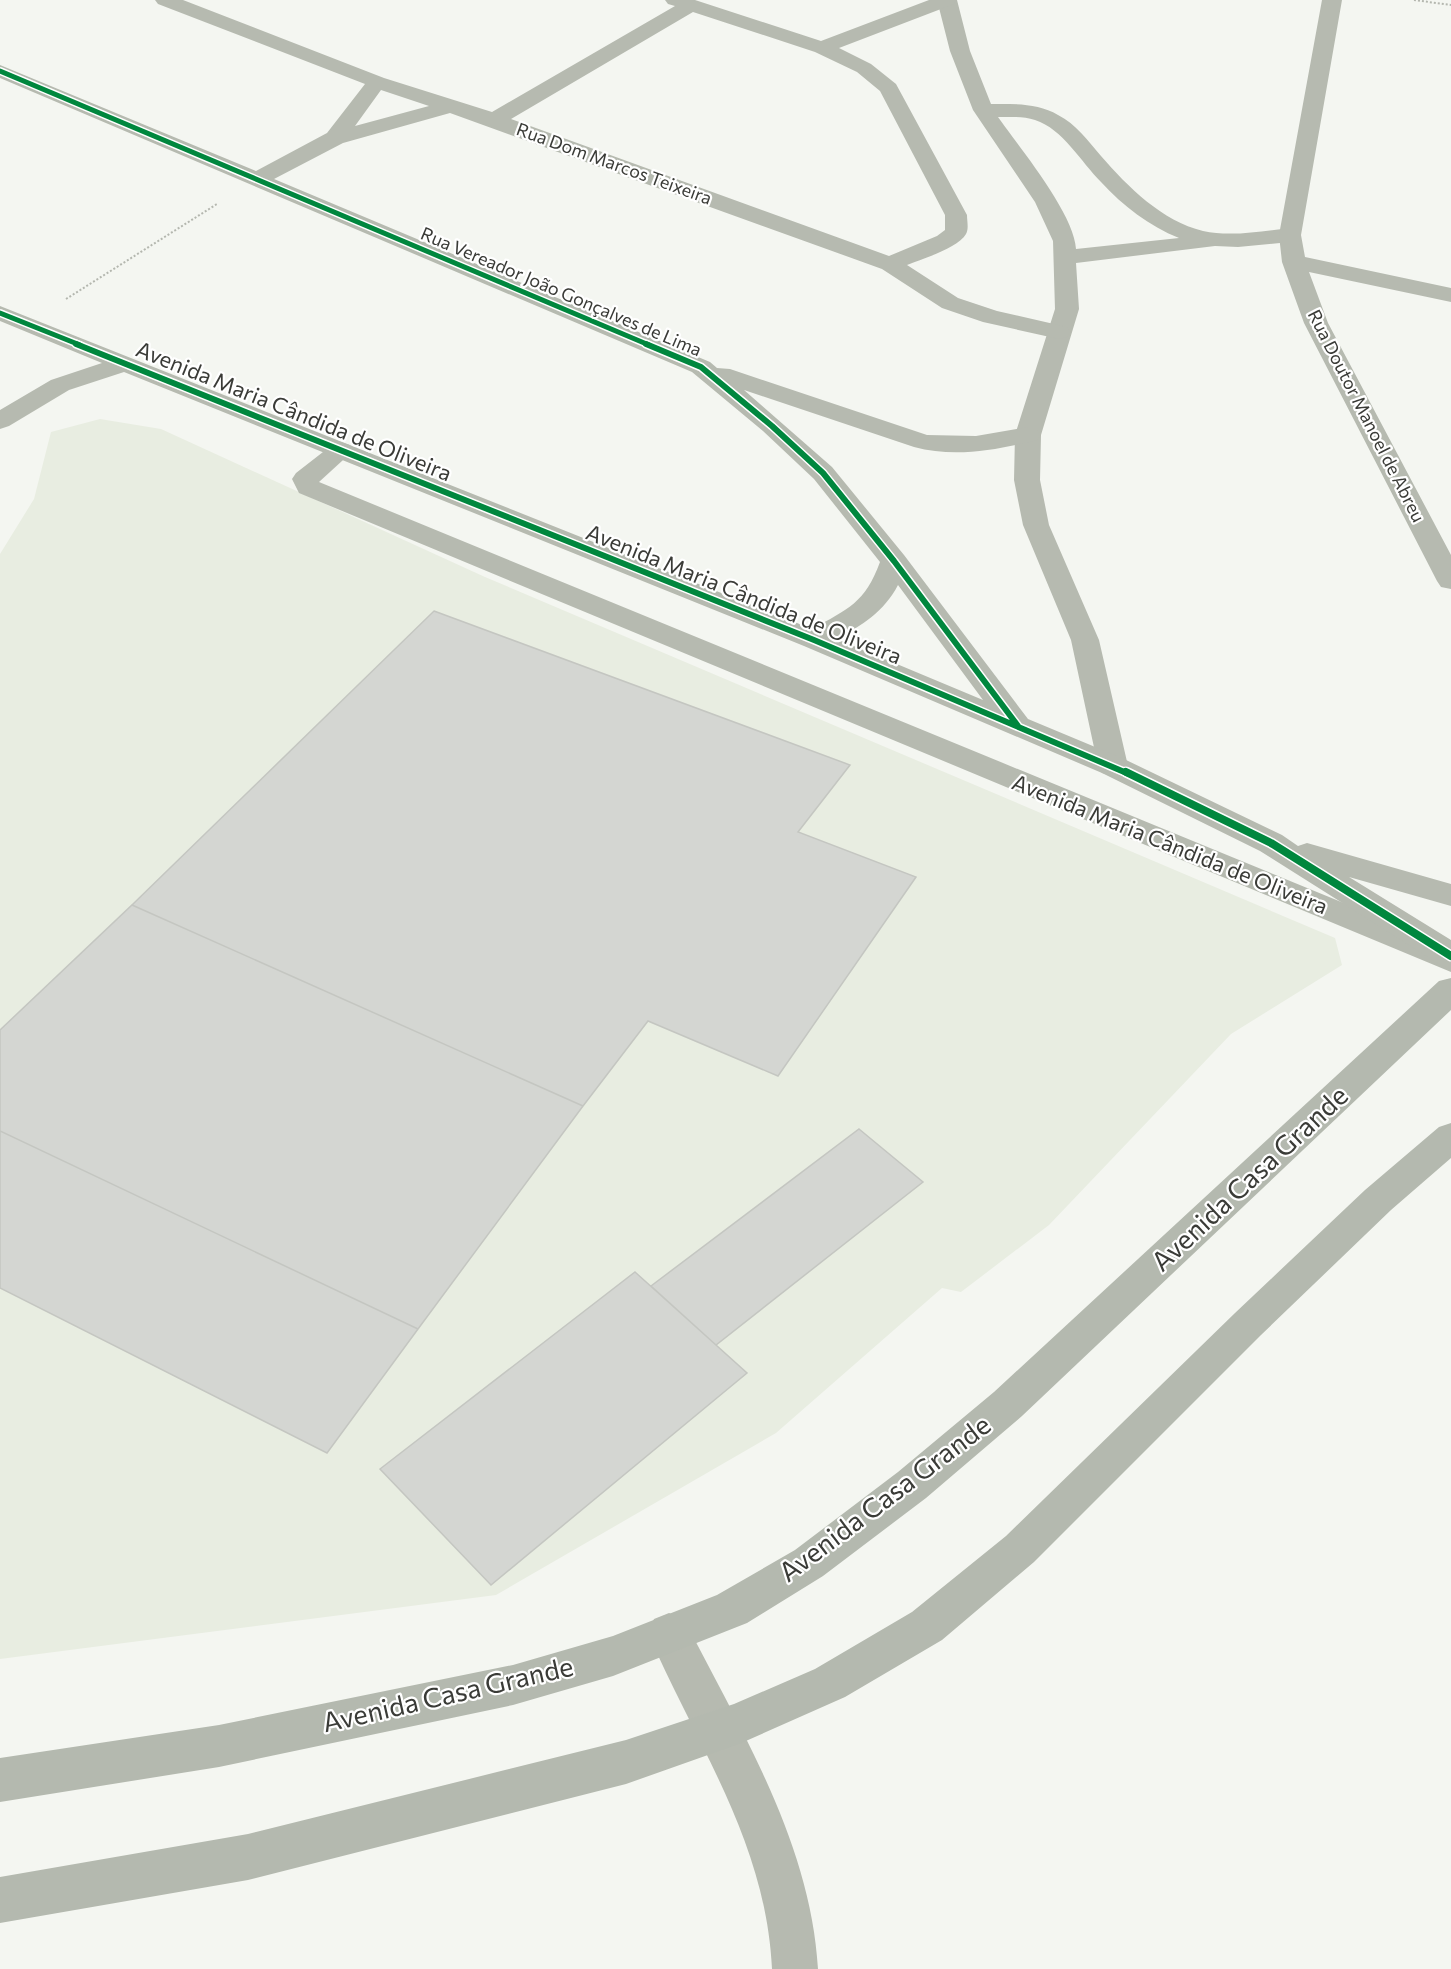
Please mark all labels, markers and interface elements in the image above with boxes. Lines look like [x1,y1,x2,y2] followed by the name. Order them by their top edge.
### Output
[514,117,715,209] street label: Rua Dom Marcos Teixeira
[418,222,705,360] street label: Rua Vereador João Gonçalves de Lima
[1304,306,1430,525] street label: Rua Doutor Manoel de Abreu
[132,335,456,486] street label: Avenida Maria Cândida de Oliveira
[582,518,906,669] street label: Avenida Maria Cândida de Oliveira
[1008,768,1332,919] street label: Avenida Maria Cândida de Oliveira
[1144,1078,1354,1277] street label: Avenida Casa Grande
[772,1407,996,1588] street label: Avenida Casa Grande
[319,1649,576,1738] street label: Avenida Casa Grande

